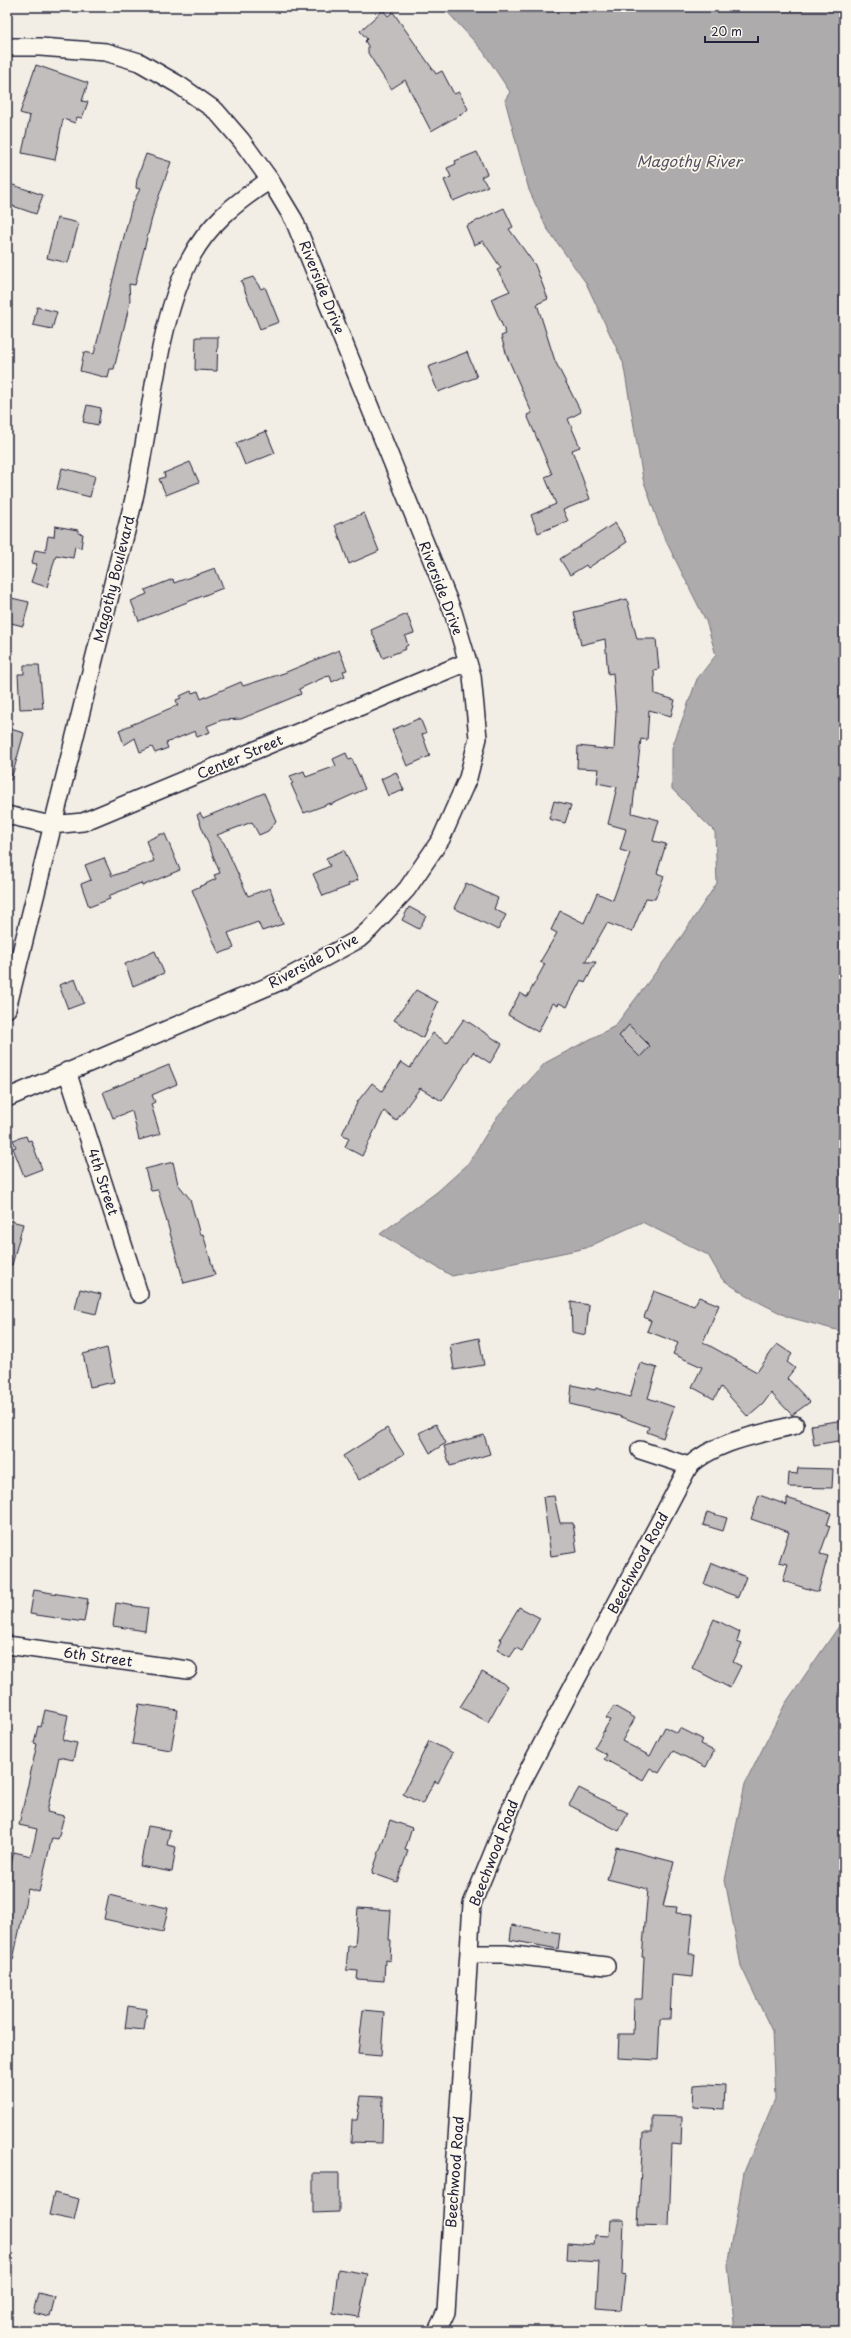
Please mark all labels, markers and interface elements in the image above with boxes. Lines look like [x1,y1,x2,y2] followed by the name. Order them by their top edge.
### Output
[705,18,758,44] scale bar
[711,22,742,40] text: 20 m
[636,149,744,172] water label: Magothy River
[294,237,351,337] street label: Riverside Drive
[88,513,140,644] street label: Magothy Boulevard
[414,538,469,638] street label: Riverside Drive
[194,729,286,784] street label: Center Street
[264,928,361,993] street label: Riverside Drive
[83,1146,124,1218] street label: 4th Street
[602,1508,673,1617] street label: Beechwood Road
[62,1641,134,1672] street label: 6th Street
[464,1797,523,1909] street label: Beechwood Road
[440,2115,469,2229] street label: Beechwood Road

